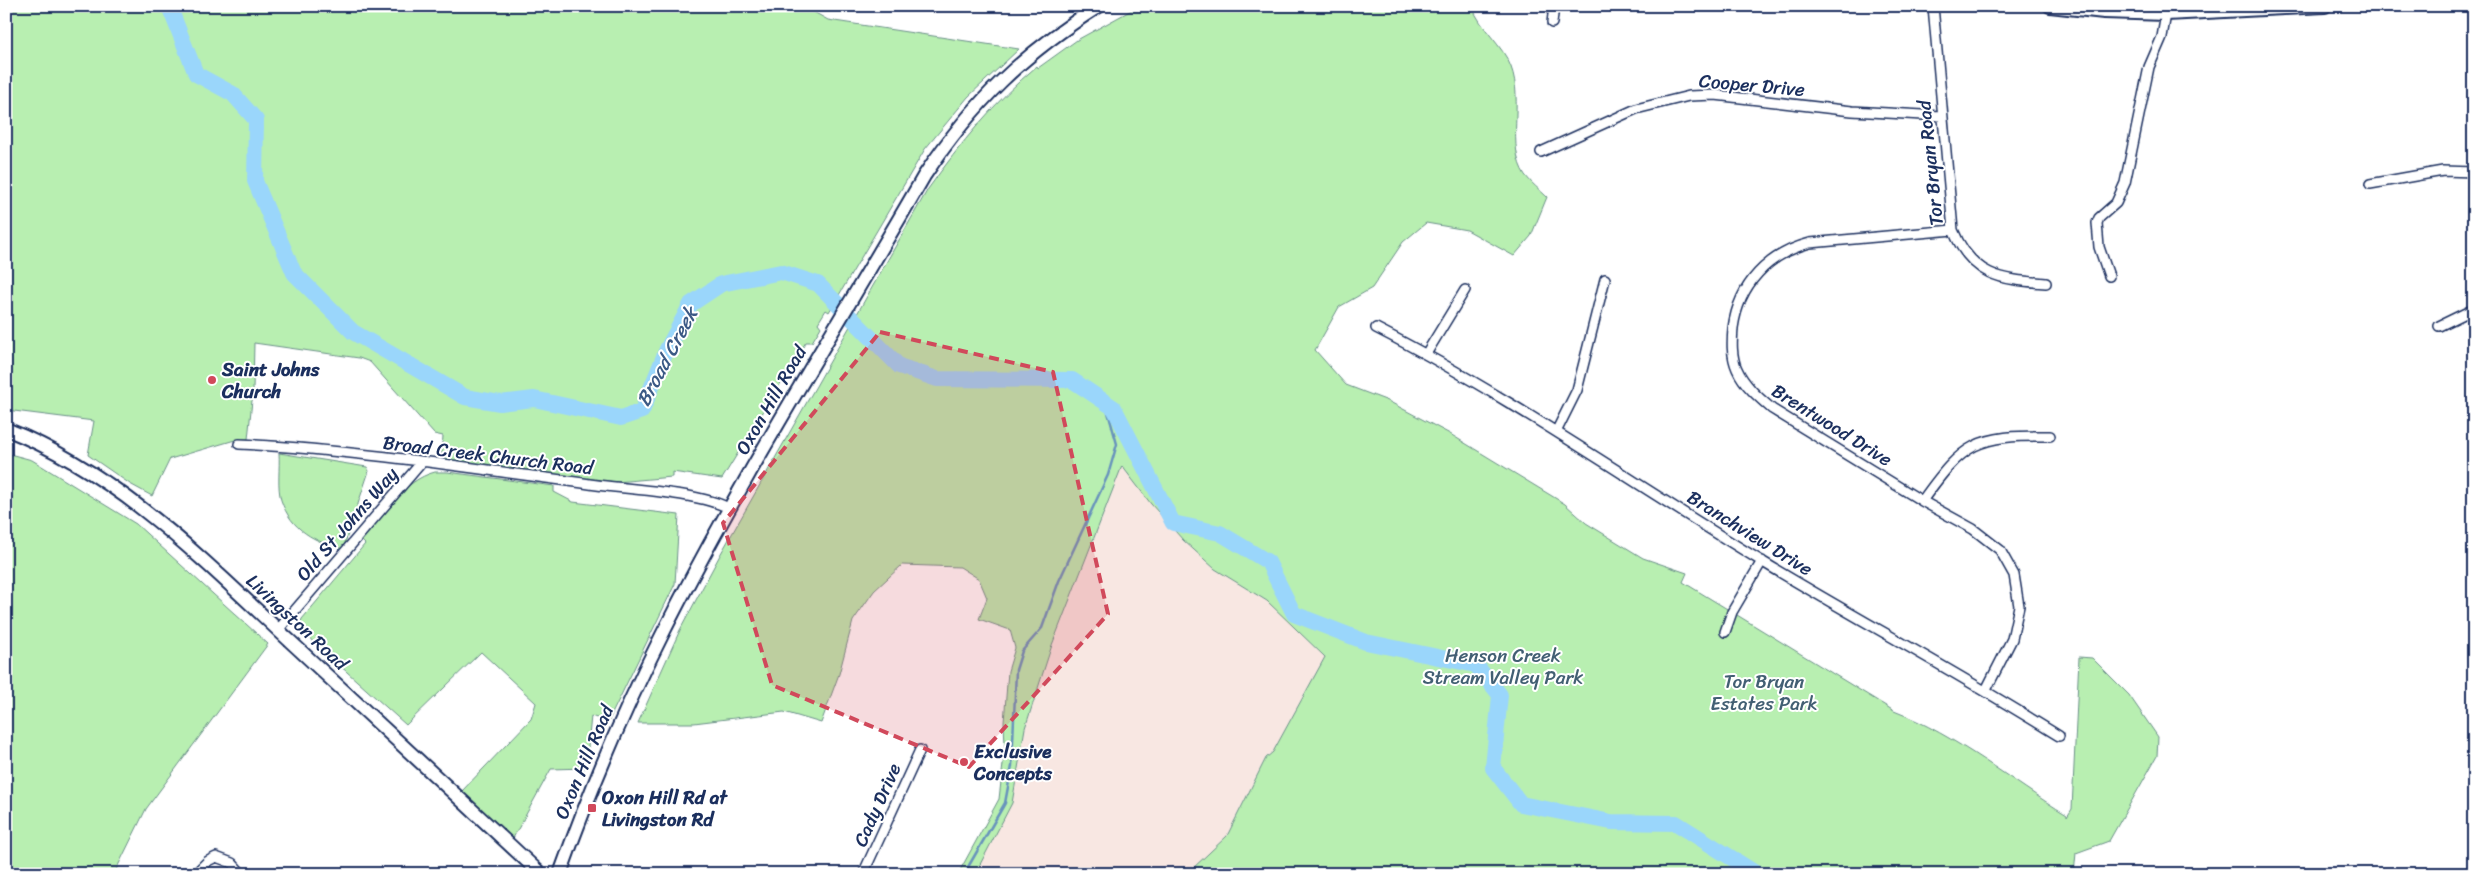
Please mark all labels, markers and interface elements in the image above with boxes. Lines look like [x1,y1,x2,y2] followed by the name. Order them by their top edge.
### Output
[1698,64,1807,106] street label: Cooper Drive
[1907,98,1953,227] street label: Tor Bryan Road
[626,299,709,413] water label: Broad Creek
[726,338,816,461] street label: Oxon Hill Road
[221,353,321,408] place label: Saint Johns Church
[206,374,218,386] marker: Saint Johns Church
[1765,375,1899,476] street label: Brentwood Drive
[381,426,597,485] street label: Broad Creek Church Road
[288,459,407,589] street label: Old St Johns Way
[1680,481,1820,585] street label: Branchview Drive
[238,565,357,680] street label: Livingston Road
[1423,639,1583,694] park label: Henson Creek Stream Valley Park
[1710,665,1818,720] park label: Tor Bryan Estates Park
[545,699,623,825] street label: Oxon Hill Road
[973,735,1053,790] place label: Exclusive Concepts
[958,756,970,768] marker: Exclusive Concepts
[844,758,910,852] street label: Cady Drive
[602,781,728,836] place label: Oxon Hill Rd at Livingston Rd
[586,802,598,814] marker: Oxon Hill Rd at Livingston Rd

